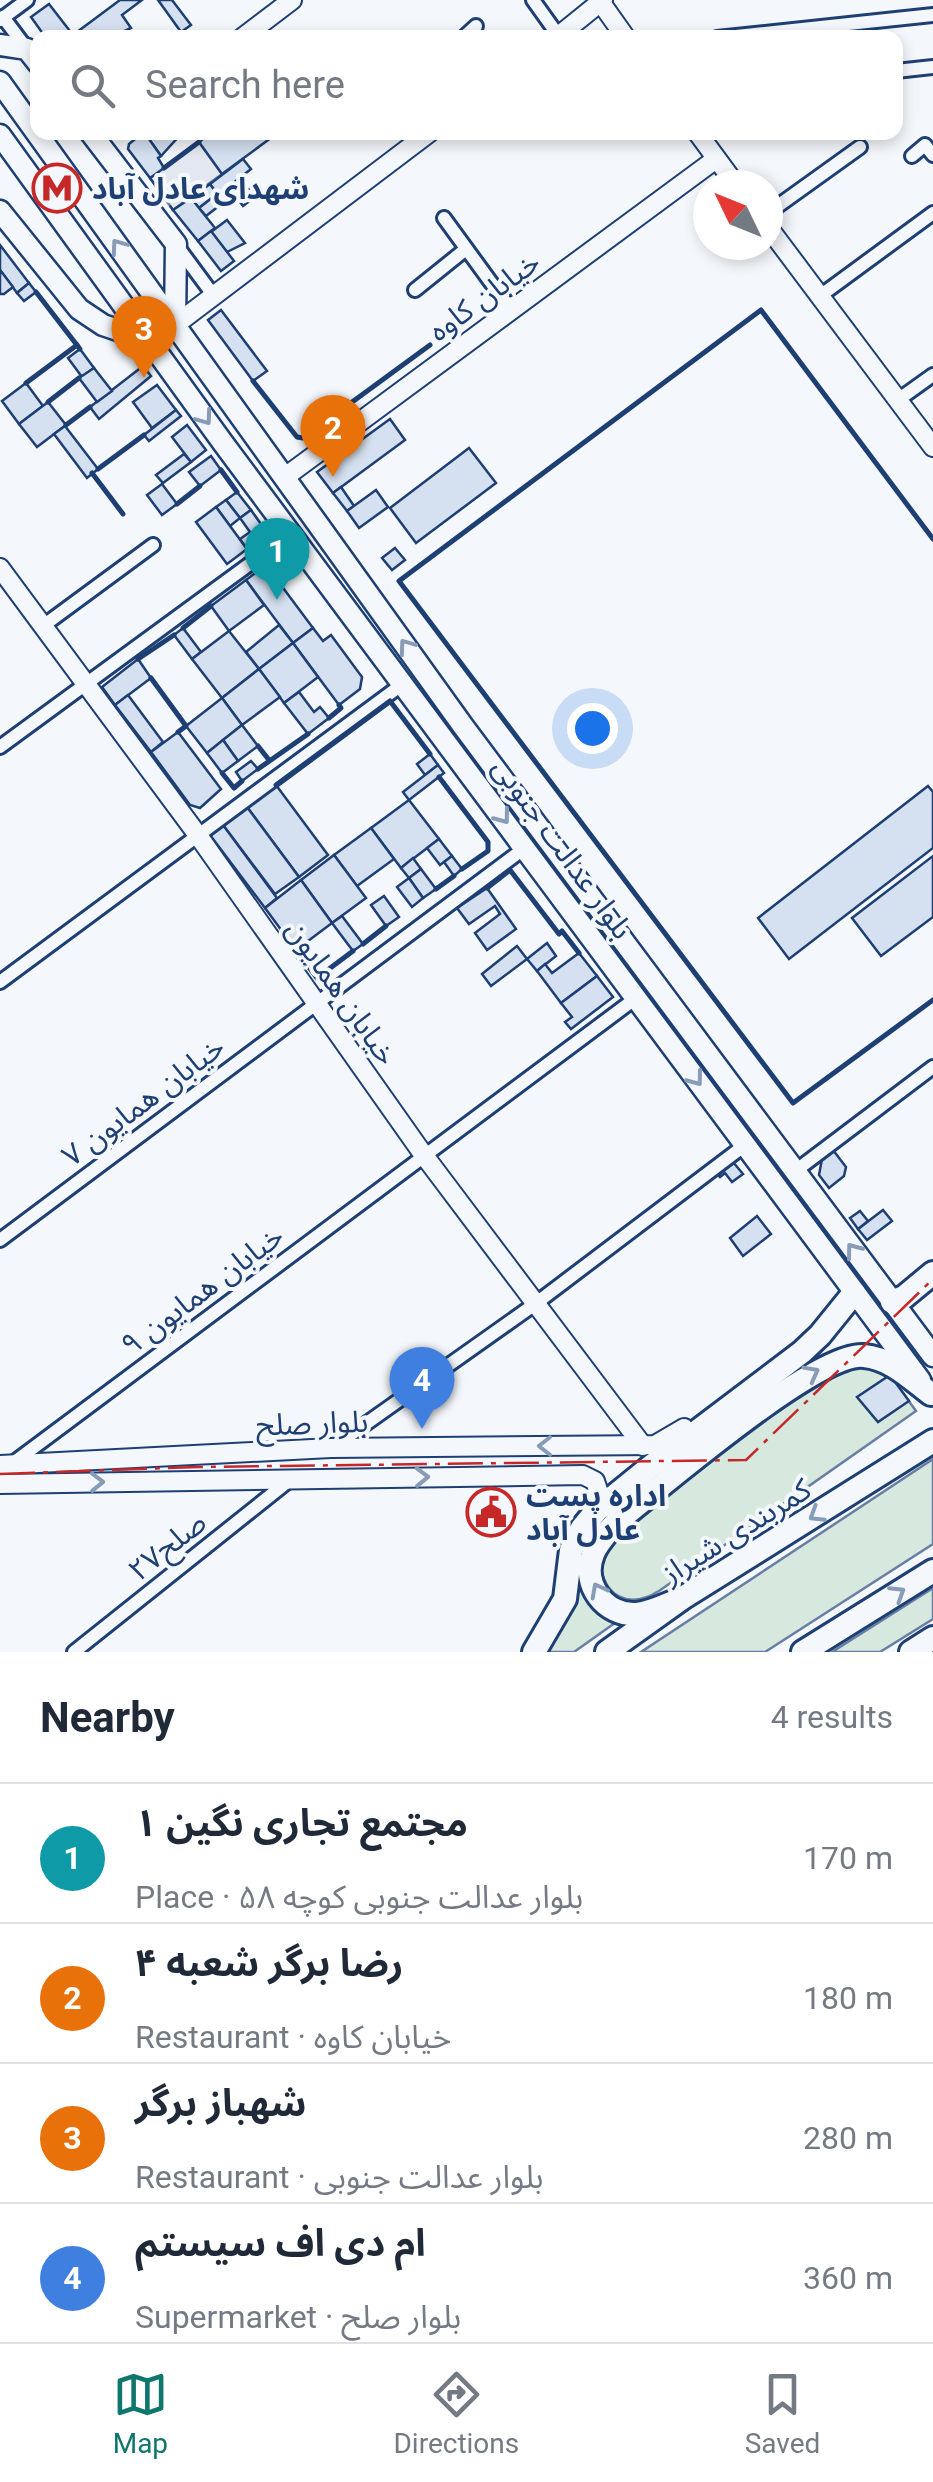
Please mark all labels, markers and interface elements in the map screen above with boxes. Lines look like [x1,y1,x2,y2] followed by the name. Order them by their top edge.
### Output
[30,30,903,140] search box
[65,58,120,113] icon: search
[145,63,345,107] text: Search here
[31,162,83,214] metro station icon: شهدای عادل آباد
[693,170,783,260] north arrow
[92,171,309,206] place label: شهدای عادل آباد
[112,239,130,257] one-way arrow
[422,244,546,348] street label: خیابان کاوه
[112,296,176,378] pin: 3
[300,394,366,477] pin: 2
[193,407,211,425] one-way arrow
[244,518,310,600] pin: 1
[400,639,418,658] one-way arrow
[567,703,618,754] your location
[486,751,640,945] street label: بلوار عدالت جنوبی
[490,806,509,825] one-way arrow
[279,913,405,1071] street label: خیابان همایون
[55,1029,231,1173] street label: خیابان همایون ۷
[684,1068,702,1086] one-way arrow
[114,1218,290,1362] street label: خیابان همایون ۹
[847,1243,865,1261] one-way arrow
[390,1346,454,1429] pin: 4
[802,1366,820,1386] one-way arrow
[255,1404,369,1447] street label: بلوار صلح
[537,1436,553,1457] one-way arrow
[415,1466,431,1487] one-way arrow
[654,1471,818,1591] street label: کمربندی شیراز
[90,1472,106,1493] one-way arrow
[526,1478,666,1547] place label: اداره پست عادل آباد
[465,1486,517,1538] public building icon: اداره پست عادل آباد
[809,1503,827,1522] one-way arrow
[121,1504,216,1592] street label: صلح۲۷
[591,1582,610,1601] one-way arrow
[887,1586,905,1605] one-way arrow
[40,1693,175,1742] text: Nearby
[771,1698,893,1736] text: 4 results
[135,1801,468,1845] text: مجتمع تجاری نگین ۱
[63,1839,82,1877] text: 1
[803,1839,893,1877] text: 170 m
[135,1878,583,1916] text: Place · بلوار عدالت جنوبی کوچه ۵۸
[135,1941,403,1985] text: رضا برگر شعبه ۴
[63,1979,82,2017] text: 2
[803,1979,893,2017] text: 180 m
[135,2018,451,2056] text: Restaurant · خیابان کاوه
[135,2081,306,2125] text: شهباز برگر
[63,2119,82,2157] text: 3
[803,2119,893,2157] text: 280 m
[135,2158,543,2196] text: Restaurant · بلوار عدالت جنوبی
[135,2221,426,2265] text: ام دی اف سیستم
[63,2259,82,2297] text: 4
[803,2259,893,2297] text: 360 m
[135,2298,461,2336] text: Supermarket · بلوار صلح
[113,2367,168,2460] tab: Map
[393,2367,519,2460] tab: Directions
[745,2367,820,2460] tab: Saved

